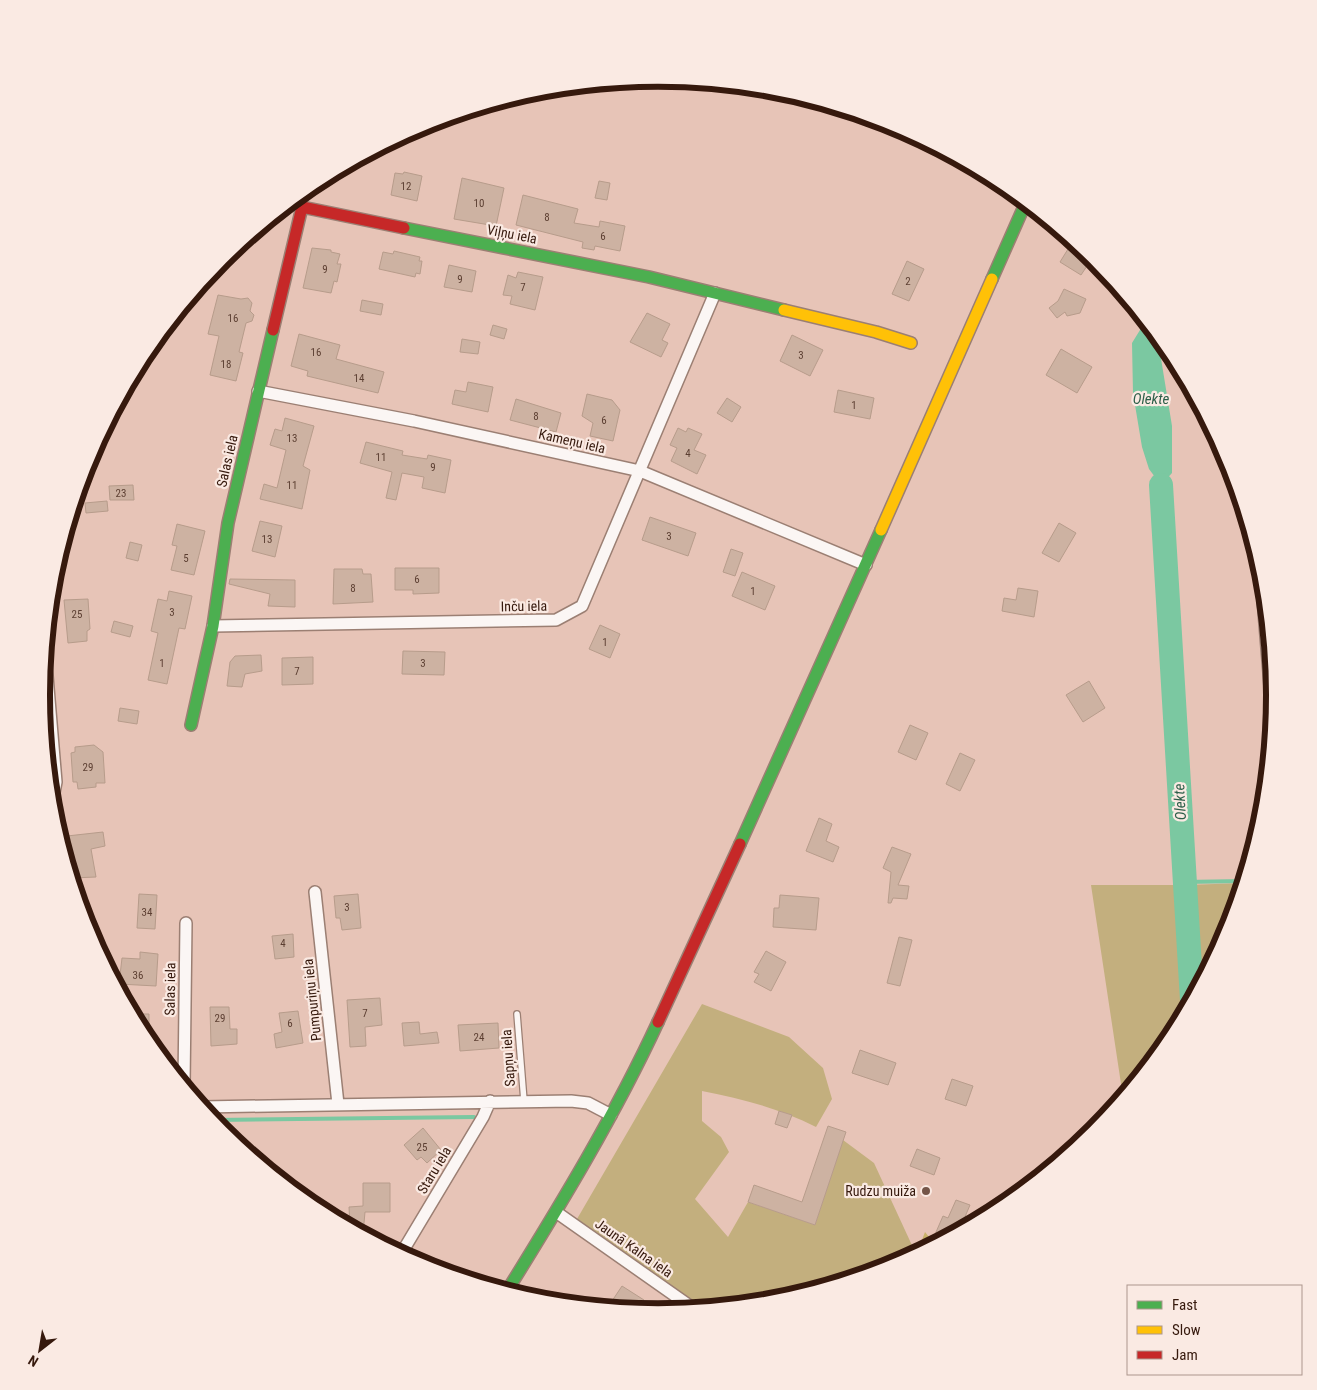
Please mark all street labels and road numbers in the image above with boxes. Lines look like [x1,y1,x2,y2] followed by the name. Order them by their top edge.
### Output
[485,221,538,248] street label: Viļņu iela
[537,426,607,457] street label: Kameņu iela
[213,433,241,489] street label: Salas iela
[501,598,547,614] street label: Inču iela
[300,958,325,1042] street label: Pumpuriņu iela
[162,962,178,1016] street label: Salas iela
[498,1029,519,1087] street label: Sapņu iela
[414,1144,454,1196] street label: Staru iela
[592,1215,676,1281] street label: Jaunā Kalna iela

